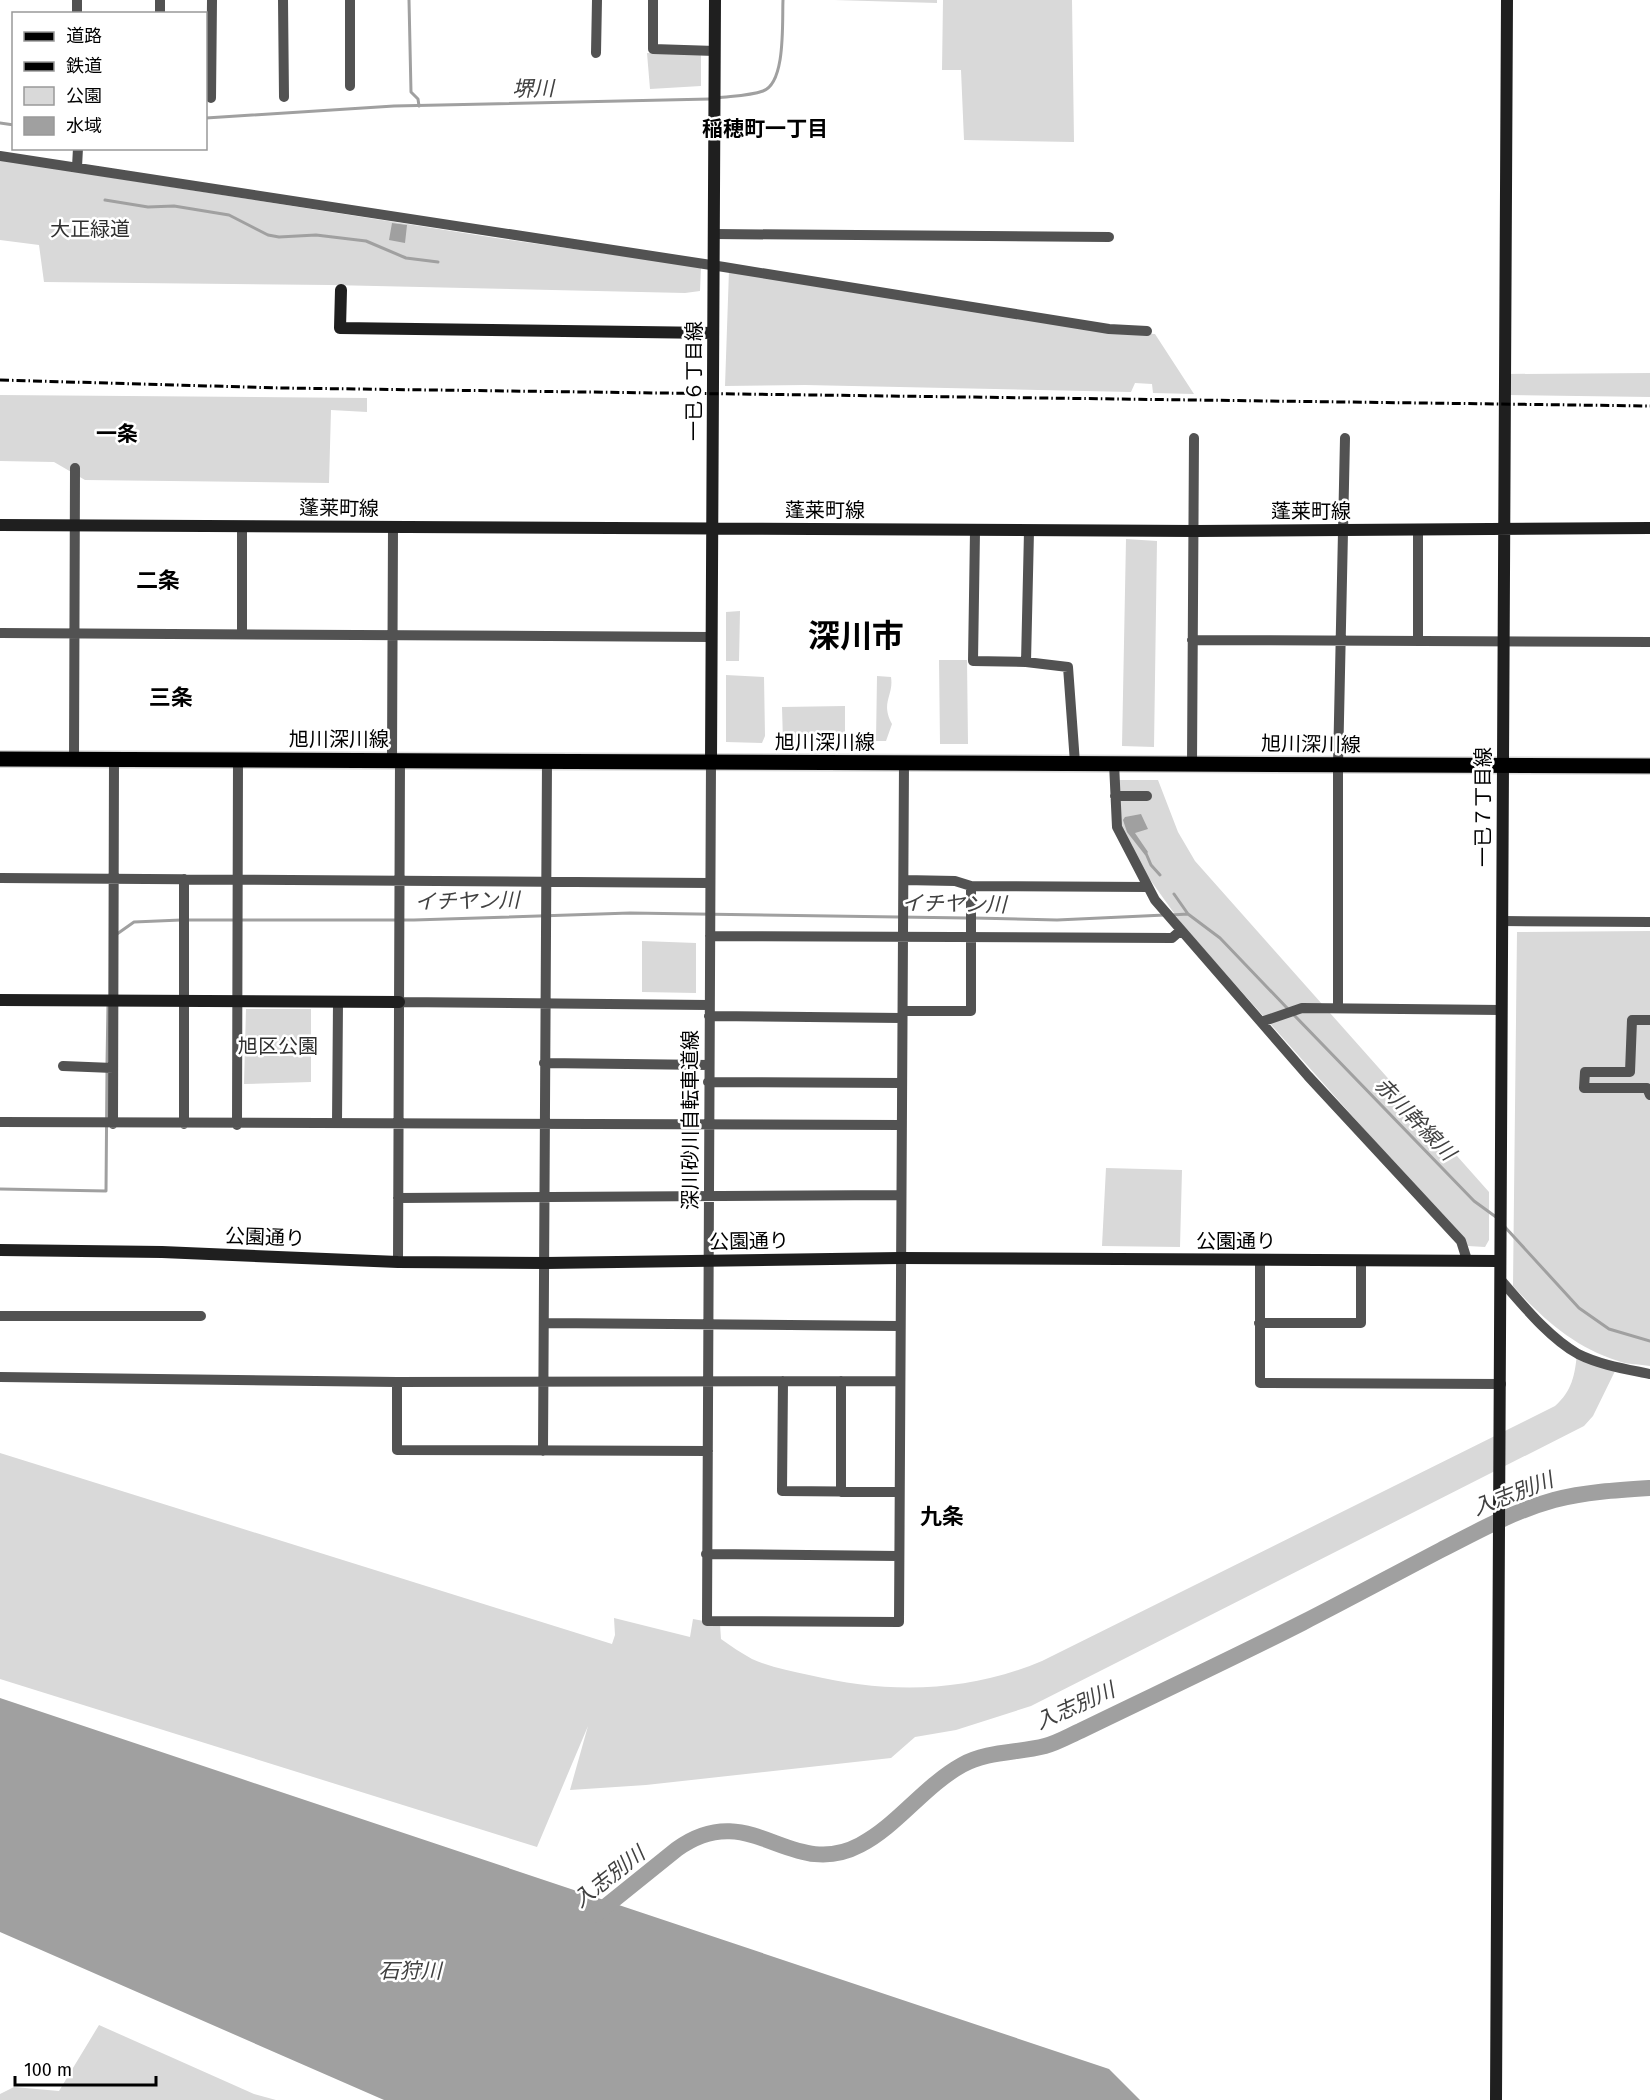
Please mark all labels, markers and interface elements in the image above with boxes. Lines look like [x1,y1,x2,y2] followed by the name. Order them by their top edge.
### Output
[12,12,207,150] legend
[66,25,102,47] text: 道路
[66,55,102,77] text: 鉄道
[512,76,556,102] water label: 堺川
[66,85,102,107] text: 公園
[66,115,102,137] text: 水域
[702,116,828,142] district label: 稲穂町一丁目
[50,217,130,241] park label: 大正緑道
[682,321,706,441] street label: 一已６丁目線
[96,421,138,447] district label: 一条
[299,495,379,521] street label: 蓬莱町線
[785,498,865,522] street label: 蓬莱町線
[1271,499,1351,523] street label: 蓬莱町線
[136,567,180,594] district label: 二条
[808,617,904,655] district label: 深川市
[149,684,193,711] district label: 三条
[289,727,389,751] street label: 旭川深川線
[775,730,875,754] street label: 旭川深川線
[1261,731,1361,757] street label: 旭川深川線
[1471,747,1495,867] street label: 一已７丁目線
[414,887,522,915] water label: イチヤン川
[901,890,1009,918] water label: イチヤン川
[678,1030,702,1210] street label: 深川砂川自転車道線
[238,1034,318,1058] park label: 旭区公園
[1369,1072,1462,1167] water label: 赤川幹線川
[225,1224,305,1250] street label: 公園通り
[709,1228,789,1254] street label: 公園通り
[1196,1229,1276,1253] street label: 公園通り
[1469,1466,1559,1521] water label: 入志別川
[920,1503,964,1530] district label: 九条
[1031,1676,1120,1735] water label: 入志別川
[568,1840,652,1913] water label: 入志別川
[379,1958,443,1984] water label: 石狩川
[15,2049,156,2087] scale bar
[24,2059,72,2081] text: 100 m

